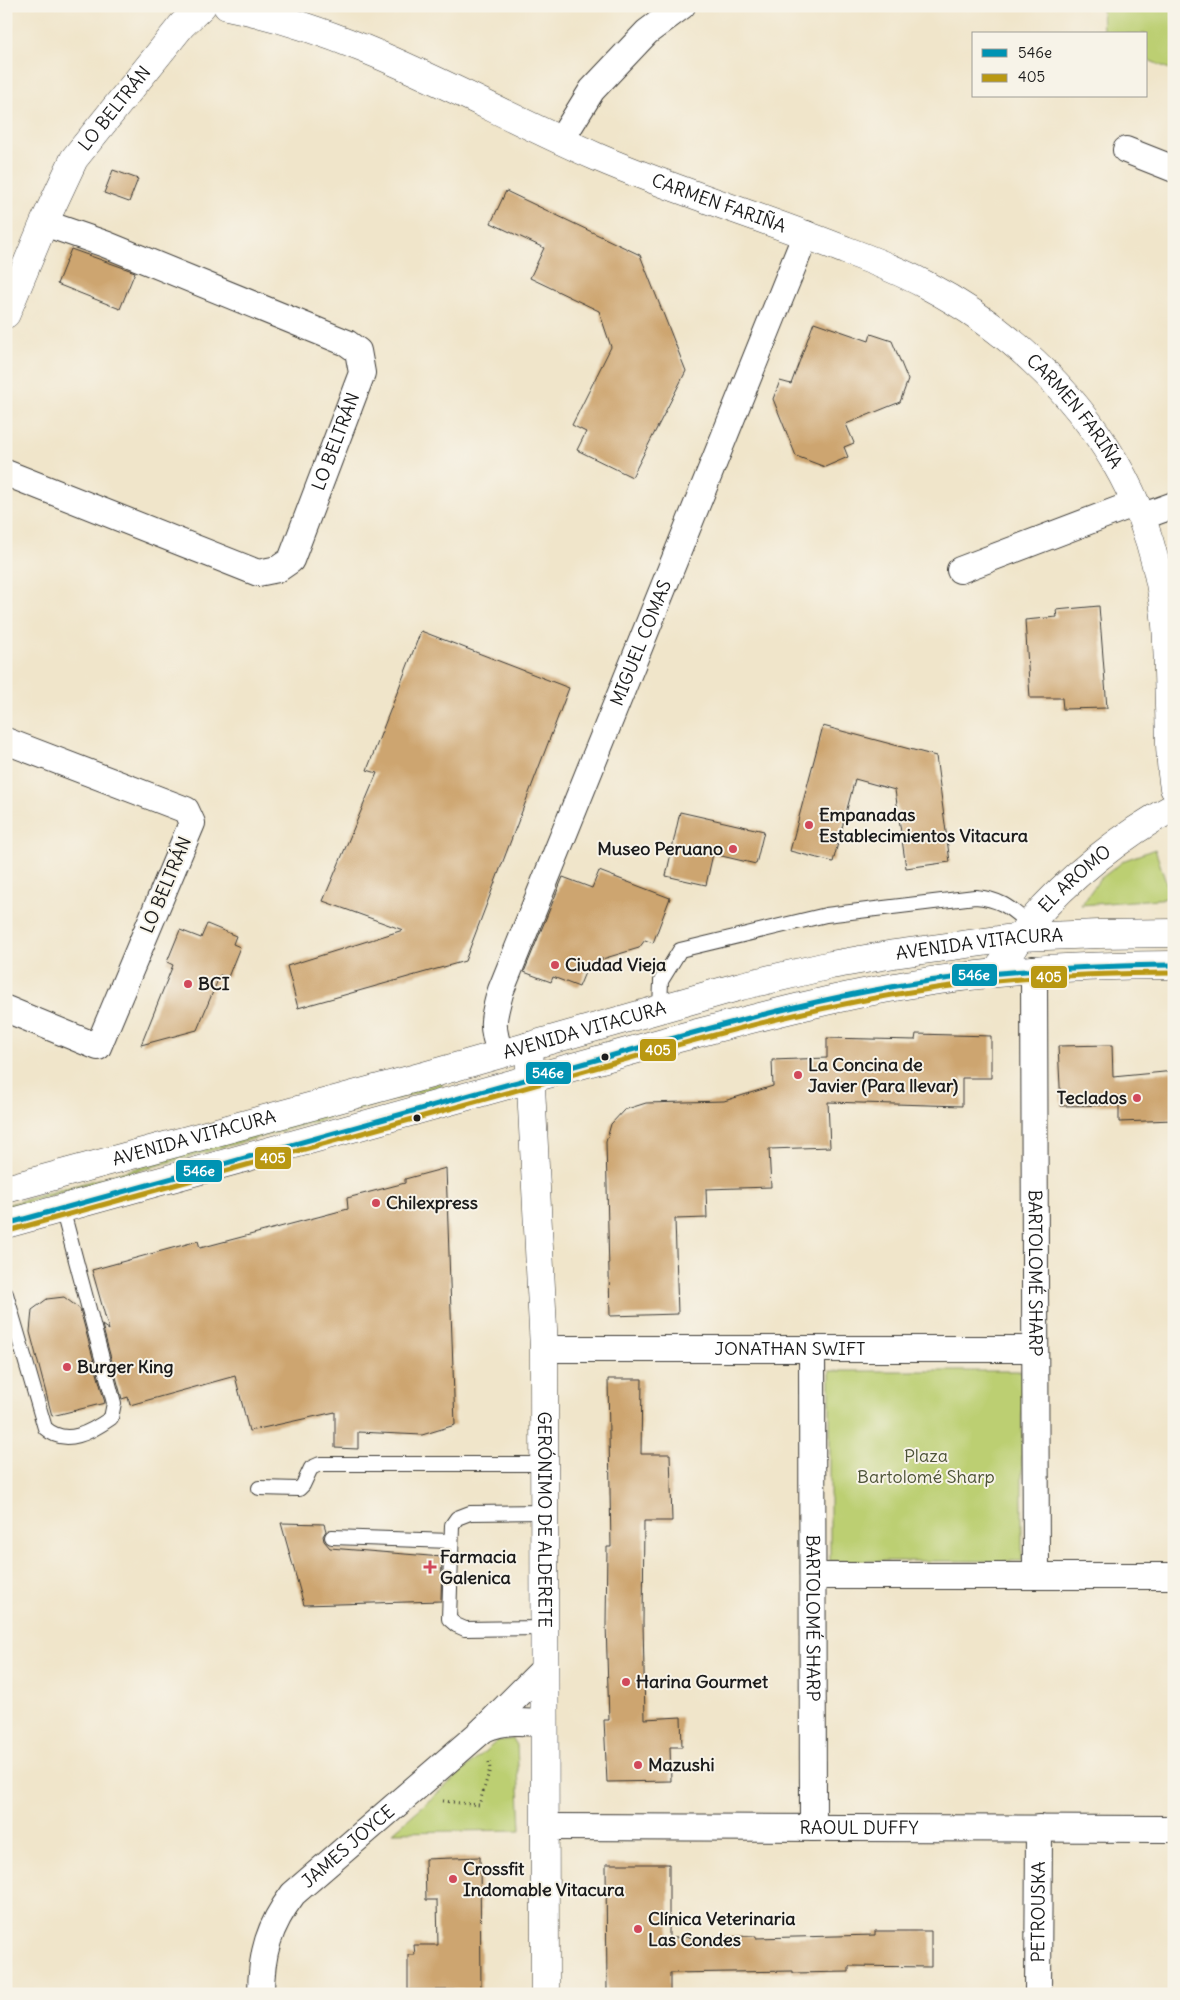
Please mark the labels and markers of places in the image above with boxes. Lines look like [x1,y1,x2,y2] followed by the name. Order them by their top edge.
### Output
[819,803,1028,847] place label: Empanadas Establecimientos Vitacura
[803,819,815,831] marker: Empanadas Establecimientos Vitacura
[597,837,723,860] place label: Museo Peruano
[727,843,739,855] marker: Museo Peruano
[565,953,666,976] place label: Ciudad Vieja
[549,959,561,971] marker: Ciudad Vieja
[198,972,230,995] place label: BCI
[182,978,194,990] marker: BCI
[600,1052,610,1062] unlabelled marker
[808,1053,958,1097] place label: La Concina de Javier (Para llevar)
[792,1069,804,1081] marker: La Concina de Javier (Para llevar)
[1057,1086,1127,1109] place label: Teclados
[1131,1092,1143,1104] marker: Teclados
[412,1113,422,1123] unlabelled marker
[386,1191,478,1214] place label: Chilexpress
[370,1197,382,1209] marker: Chilexpress
[77,1355,173,1378] place label: Burger King
[61,1361,73,1373] marker: Burger King
[440,1545,516,1589] place label: Farmacia Galenica
[424,1561,436,1573] marker: Farmacia Galenica
[636,1670,769,1693] place label: Harina Gourmet
[620,1676,632,1688] marker: Harina Gourmet
[648,1753,714,1776] place label: Mazushi
[632,1759,644,1771] marker: Mazushi
[463,1857,625,1901] place label: Crossfit Indomable Vitacura
[447,1873,459,1885] marker: Crossfit Indomable Vitacura
[648,1907,796,1951] place label: Clínica Veterinaria Las Condes
[632,1923,644,1935] marker: Clínica Veterinaria Las Condes

